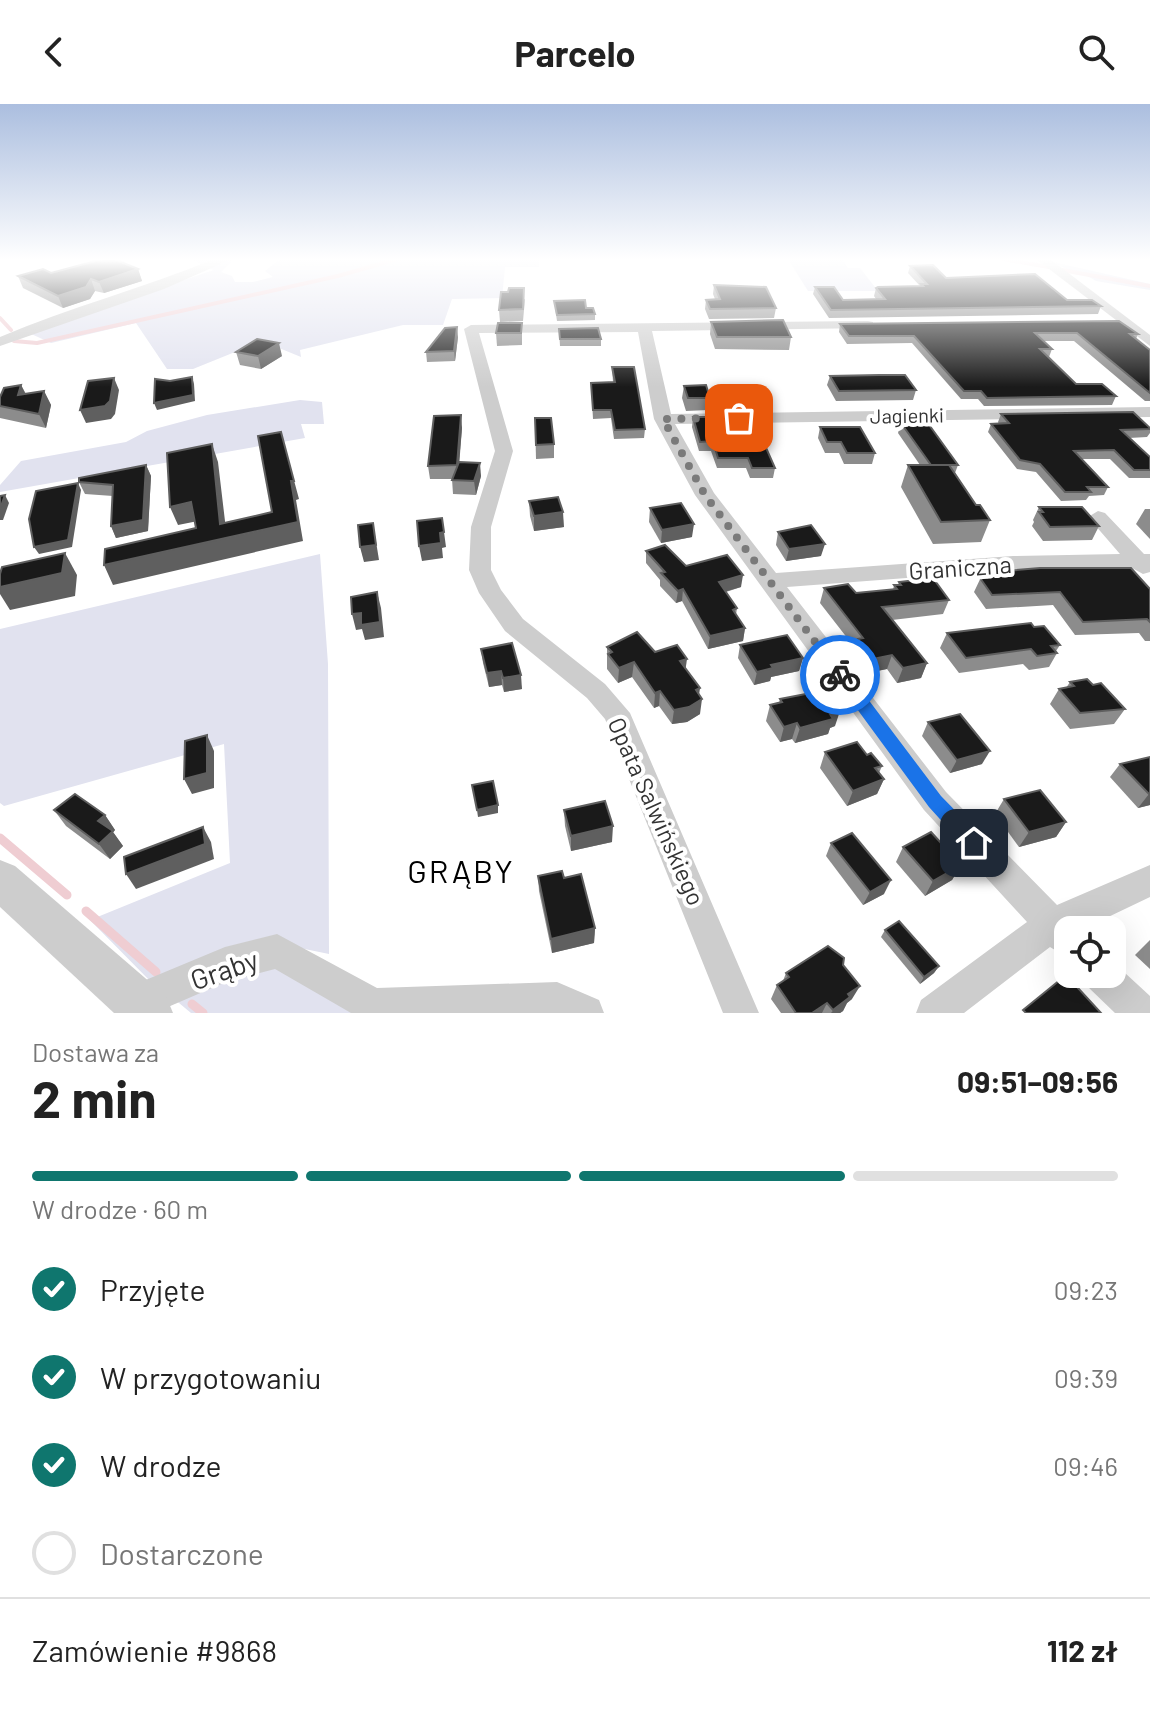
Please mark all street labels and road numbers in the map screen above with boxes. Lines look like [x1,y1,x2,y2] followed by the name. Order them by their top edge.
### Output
[870,402,944,428] street label: Jagienki
[908,549,1012,585] street label: Graniczna
[603,713,711,909] street label: Opata Salwińskiego
[186,942,262,996] street label: Grąby

